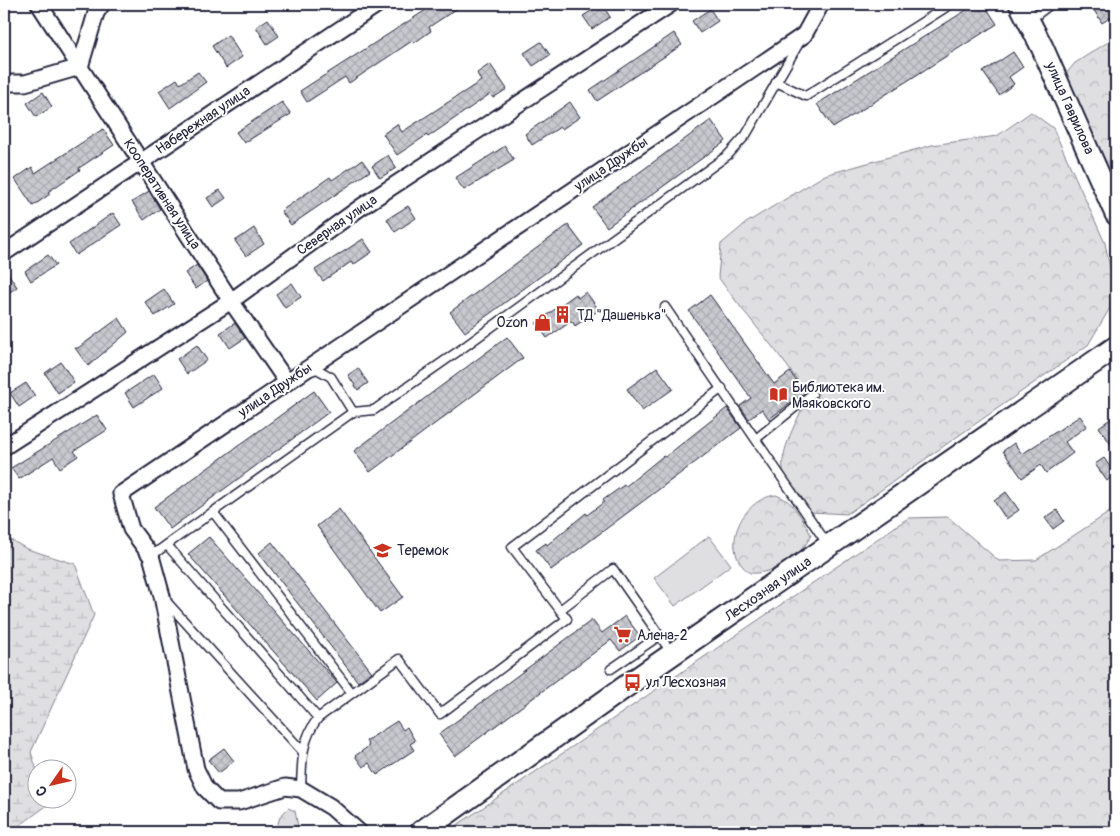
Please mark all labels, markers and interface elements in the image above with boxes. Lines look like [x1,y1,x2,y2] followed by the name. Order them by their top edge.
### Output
[1042,58,1098,157] street label: улица Гаврилова
[153,82,253,158] street label: Набережная улица
[570,133,651,195] street label: улица Дружбы
[120,136,204,252] street label: Кооперативная улица
[294,191,380,259] street label: Северная улица
[553,305,573,325] building icon: ТД "Дашенька"
[577,307,666,324] place label: ТД "Дашенька"
[532,312,552,332] shop icon: Ozon
[497,314,528,331] place label: Ozon
[234,359,315,421] street label: улица Дружбы
[792,379,885,412] place label: Библиотека им. Маяковского
[768,385,788,405] library icon: Библиотека им. Маяковского
[373,540,393,560] school or university icon: Теремок
[397,542,449,559] place label: Теремок
[721,553,815,626] street label: Лесхозная улица
[613,625,633,645] supermarket icon: Алена-2
[637,627,688,644] place label: Алена-2
[622,672,642,692] bus stop icon: ул Лесхозная
[645,674,726,691] place label: ул Лесхозная
[28,758,78,808] north arrow
[32,782,51,799] text: С

